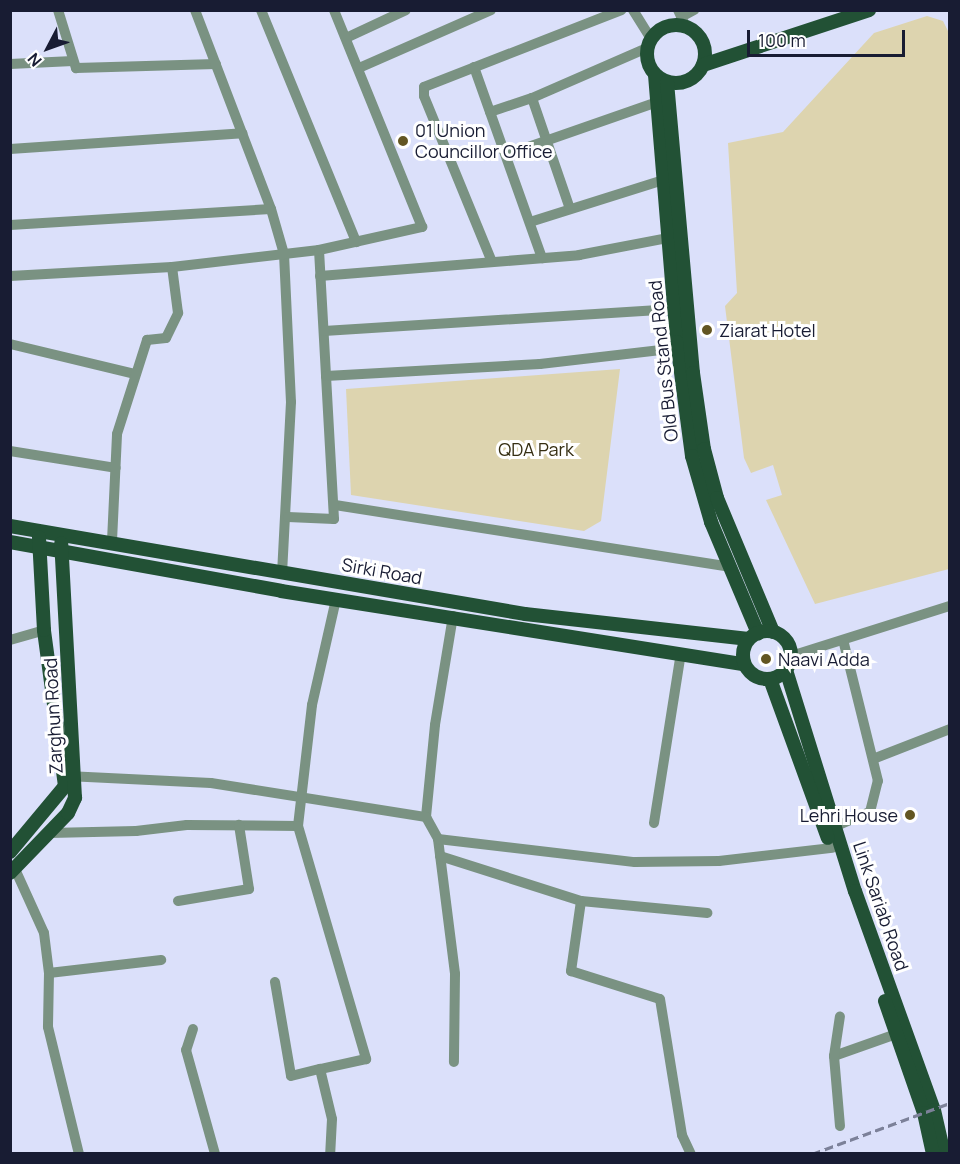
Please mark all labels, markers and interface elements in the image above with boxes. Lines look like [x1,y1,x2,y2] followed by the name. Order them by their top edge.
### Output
[18,18,78,78] north arrow
[750,18,908,56] scale bar
[758,28,806,52] text: 100 m
[22,48,46,71] text: N
[415,120,553,162] place label: 01 Union Councillor Office
[396,134,410,148] marker: 01 Union Councillor Office
[644,279,682,443] street label: Old Bus Stand Road
[719,319,816,341] place label: Ziarat Hotel
[700,323,714,337] marker: Ziarat Hotel
[498,438,574,460] park label: QDA Park
[340,553,424,589] street label: Sirki Road
[778,648,870,670] place label: Naavi Adda
[759,652,773,666] marker: Naavi Adda
[39,657,67,775] street label: Zarghun Road
[800,804,898,826] place label: Lehri House
[903,808,917,822] marker: Lehri House
[849,839,913,973] street label: Link Sariab Road

